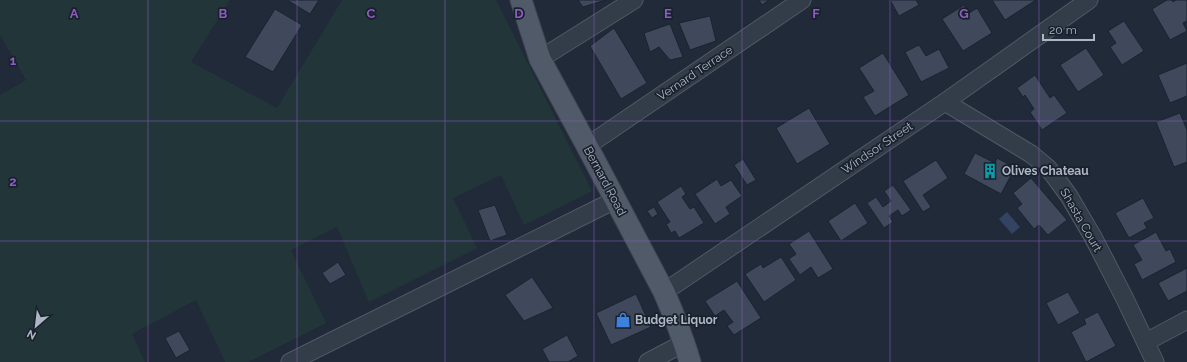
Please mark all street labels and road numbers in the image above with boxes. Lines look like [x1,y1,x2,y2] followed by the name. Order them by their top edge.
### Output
[655,43,735,103] street label: Vernard Terrace
[839,119,915,177] street label: Windsor Street
[581,144,629,218] street label: Bernard Road
[1057,186,1105,254] street label: Shasta Court

